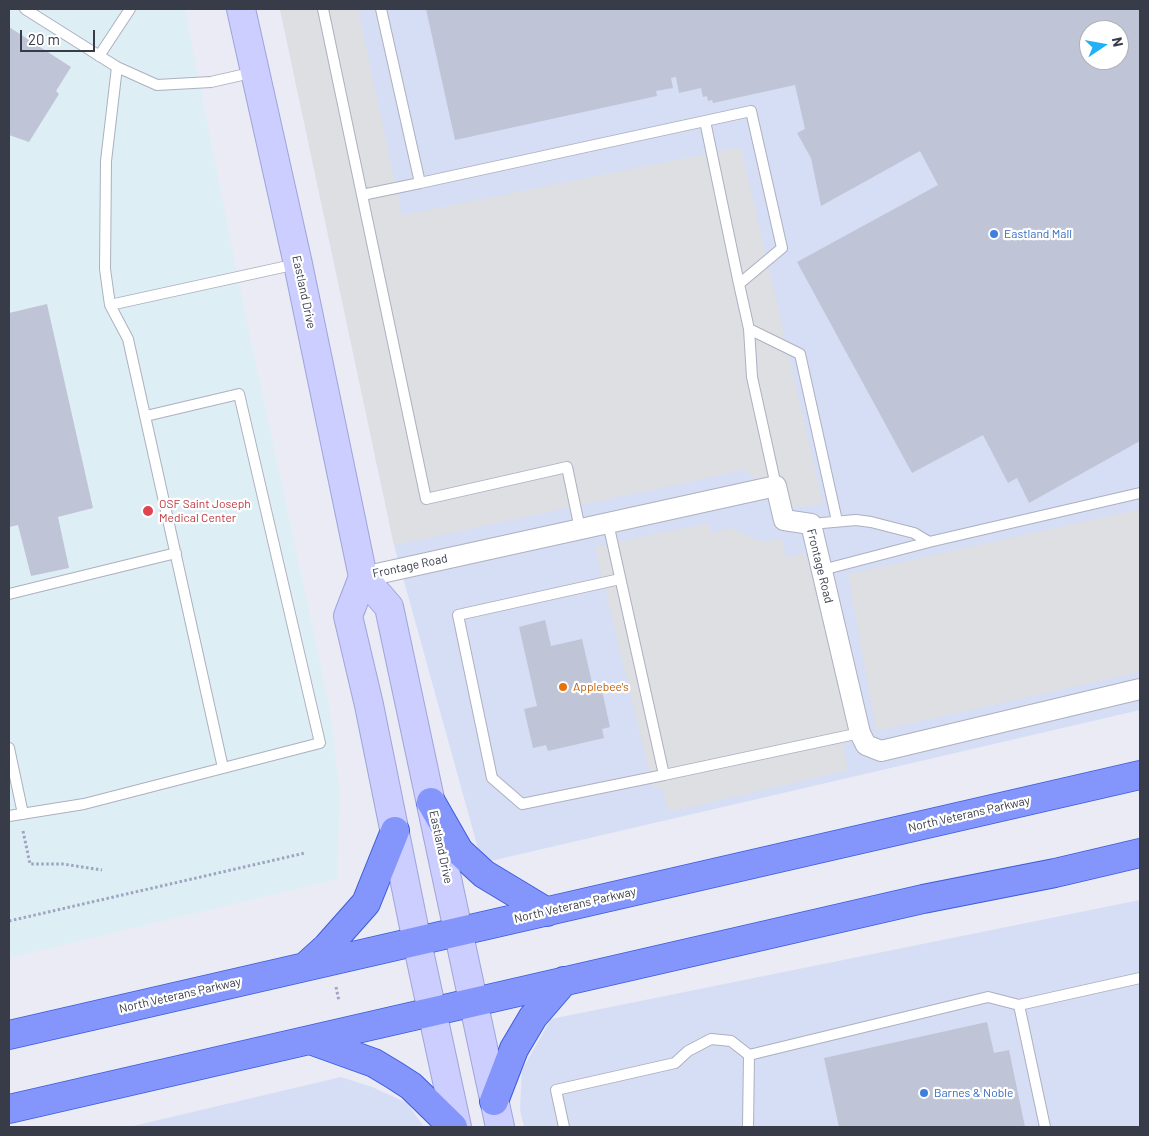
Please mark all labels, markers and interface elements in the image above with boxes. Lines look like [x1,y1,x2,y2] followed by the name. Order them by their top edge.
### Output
[22,20,98,52] scale bar
[1079,20,1129,70] north arrow
[28,30,60,48] text: 20 m
[1109,36,1127,48] text: N
[1004,227,1072,241] place label: Eastland Mall
[988,228,1000,240] marker: Eastland Mall
[289,254,319,330] street label: Eastland Drive
[159,497,251,525] place label: OSF Saint Joseph Medical Center
[141,504,155,518] marker: OSF Saint Joseph Medical Center
[804,527,836,605] street label: Frontage Road
[371,551,449,581] street label: Frontage Road
[573,680,629,694] place label: Applebee's
[557,681,569,693] marker: Applebee's
[907,793,1031,835] street label: North Veterans Parkway
[426,809,456,885] street label: Eastland Drive
[513,884,637,926] street label: North Veterans Parkway
[118,974,242,1016] street label: North Veterans Parkway
[934,1086,1013,1100] place label: Barnes & Noble
[918,1087,930,1099] marker: Barnes & Noble

